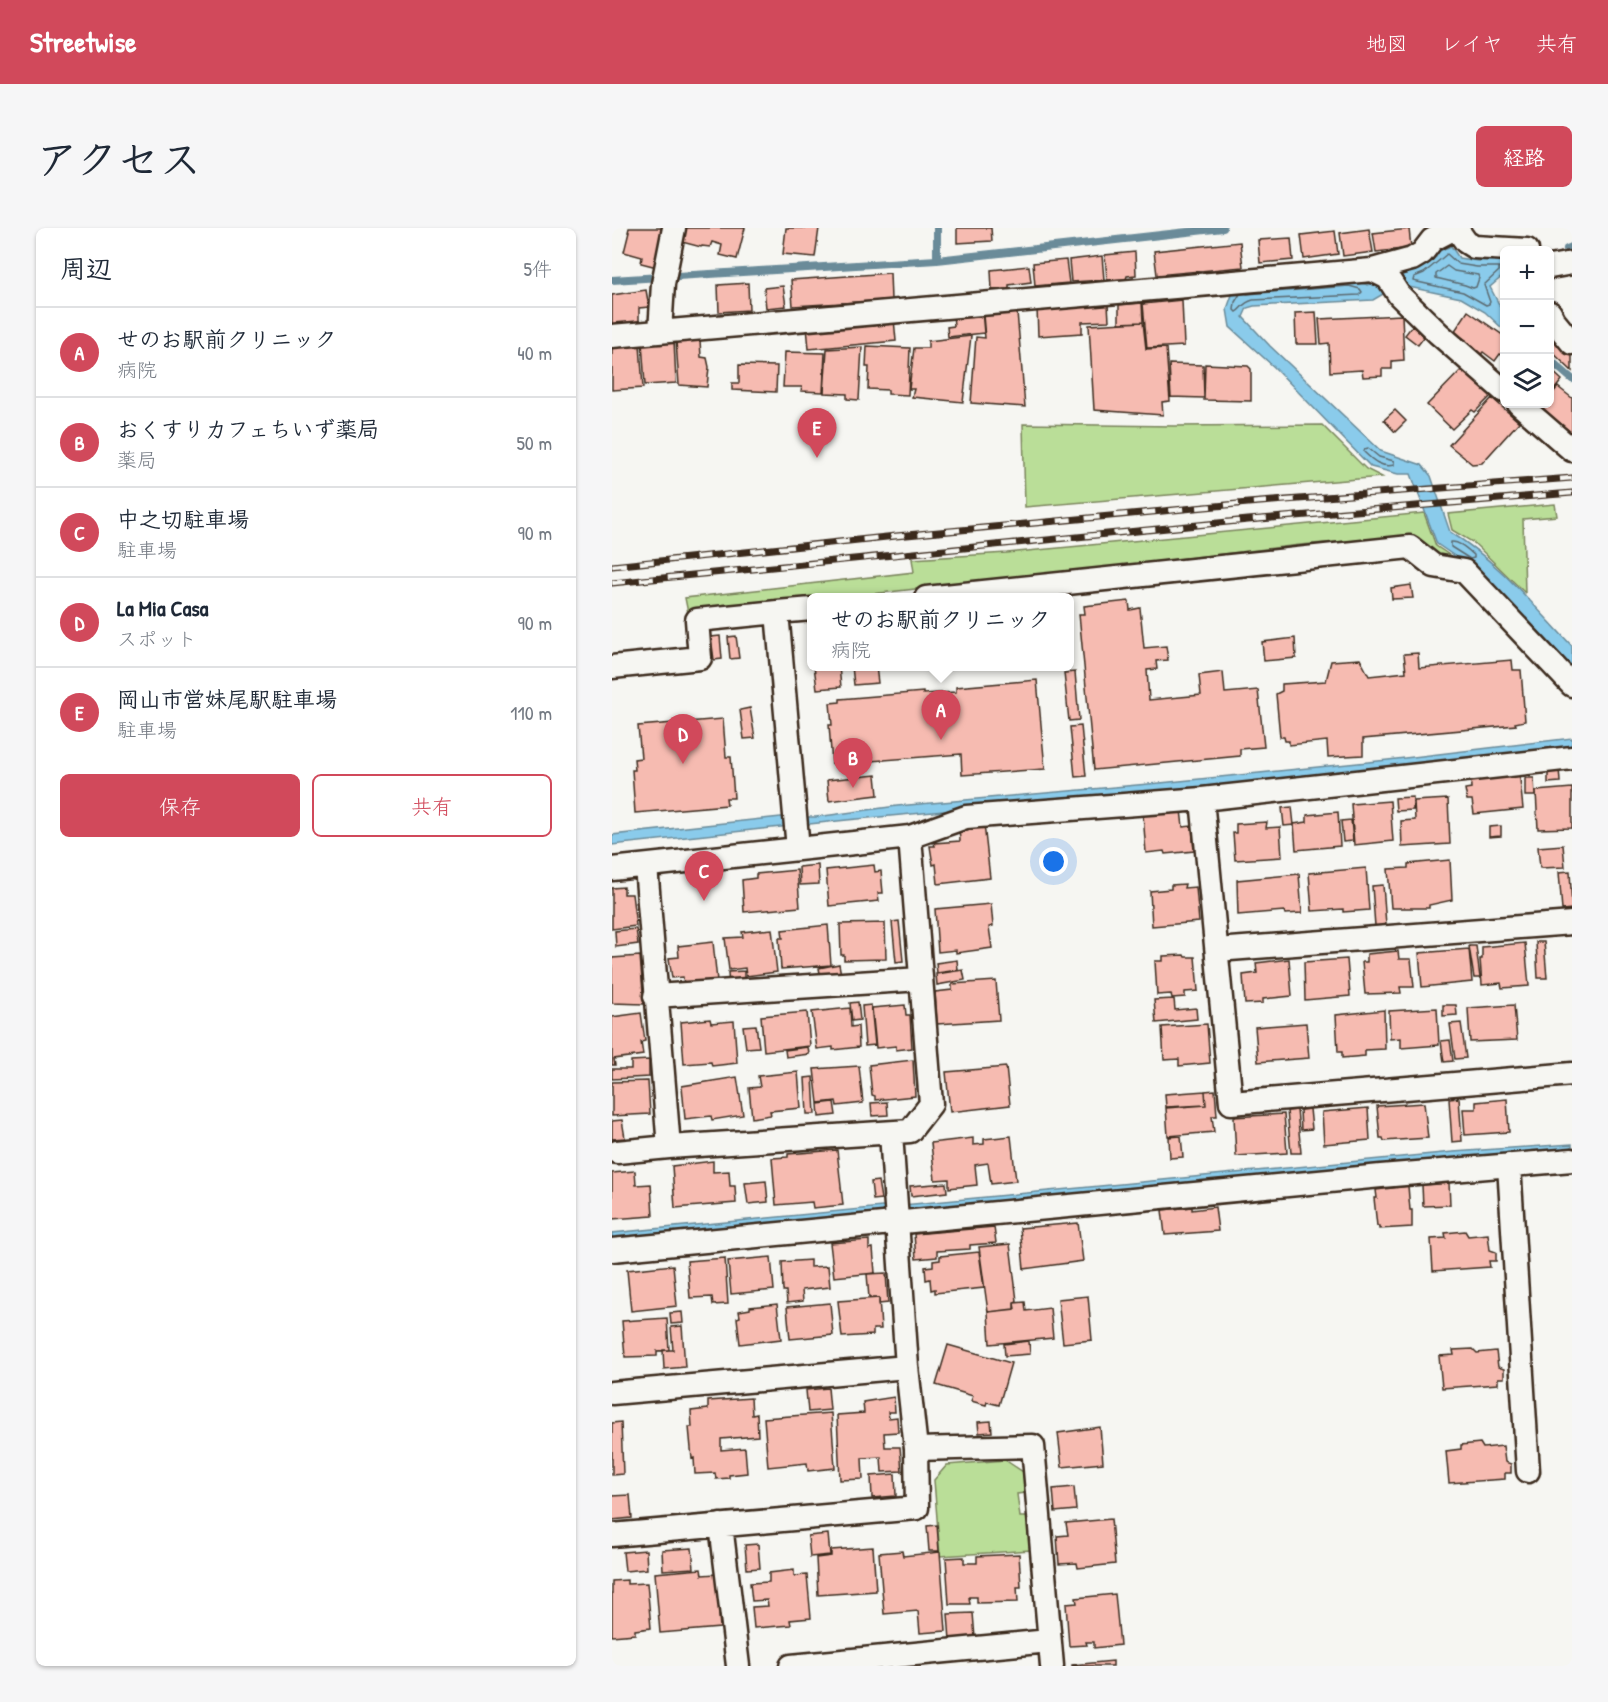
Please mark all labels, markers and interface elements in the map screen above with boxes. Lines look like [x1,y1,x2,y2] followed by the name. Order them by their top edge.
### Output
[30,23,136,61] text: Streetwise
[1366,29,1408,58] text: 地図
[1441,29,1503,58] text: レイヤ
[1536,29,1578,58] text: 共有
[1476,126,1572,187] button: 経路
[36,130,201,187] text: アクセス
[1500,246,1554,408] map controls
[1500,246,1554,300] button: +
[60,251,112,286] text: 周辺
[524,255,552,282] text: 5件
[1500,300,1554,354] button: −
[117,324,337,354] text: せのお駅前クリニック
[75,339,84,366] text: A
[517,339,552,366] text: 40 m
[1500,354,1554,408] button: layers
[117,356,157,383] text: 病院
[798,408,836,458] pin: E
[117,414,379,444] text: おくすりカフェちいず薬局
[74,429,85,456] text: B
[516,429,552,456] text: 50 m
[117,446,157,473] text: 薬局
[117,504,249,534] text: 中之切駐車場
[74,519,85,546] text: C
[518,519,552,546] text: 90 m
[117,536,177,563] text: 駐車場
[117,593,208,623] text: La Mia Casa
[807,593,1074,671] popup
[831,604,1050,634] text: せのお駅前クリニック
[75,609,84,636] text: D
[518,609,552,636] text: 90 m
[117,625,197,652] text: スポット
[831,636,871,663] text: 病院
[117,684,337,714] text: 岡山市営妹尾駅駐車場
[922,690,960,740] pin: A
[75,699,84,726] text: E
[510,699,552,726] text: 110 m
[664,714,702,764] pin: D
[117,716,177,743] text: 駐車場
[834,738,872,788] pin: B
[60,774,300,837] button: 保存
[312,774,552,837] button: 共有
[1039,847,1068,876] your location
[684,852,724,901] pin: C

